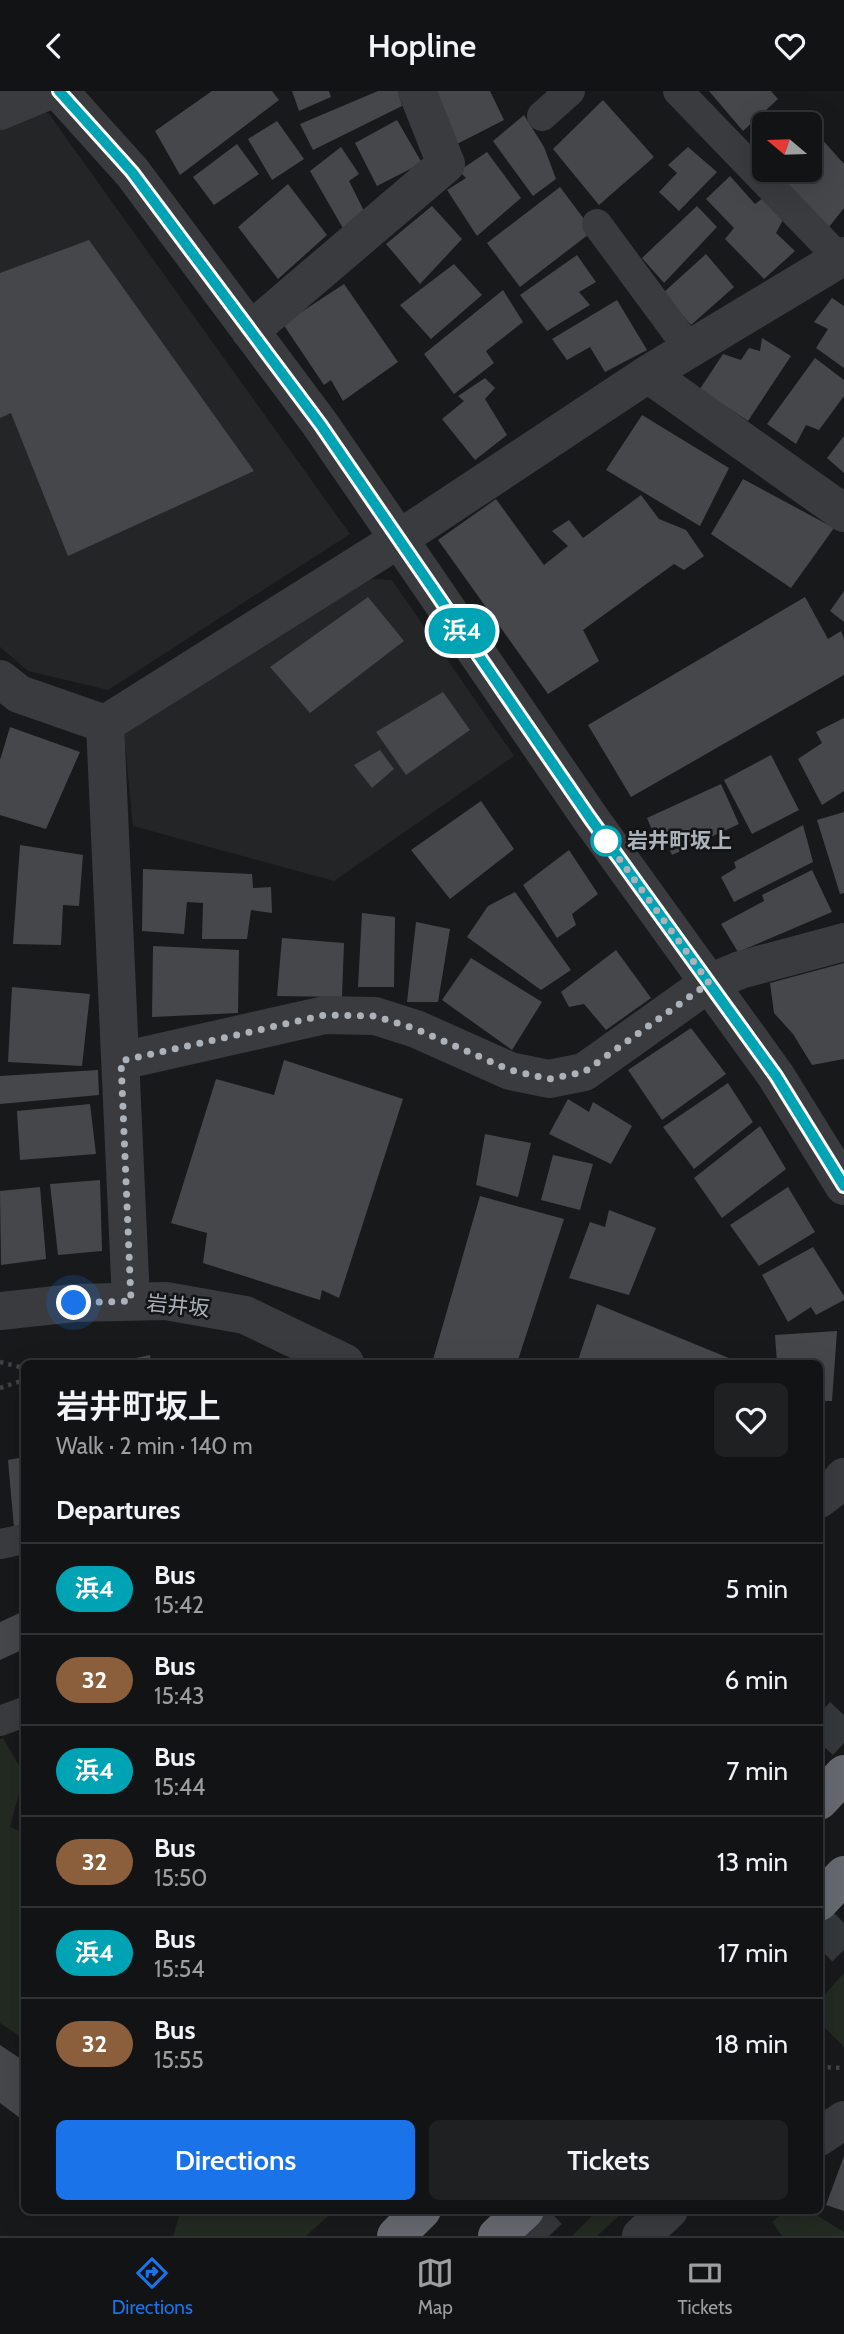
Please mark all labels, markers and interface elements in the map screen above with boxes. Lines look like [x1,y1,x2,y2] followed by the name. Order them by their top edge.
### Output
[368,26,476,65] text: Hopline
[35,27,73,65] icon: back
[771,27,809,65] icon: heart
[752,112,822,182] north arrow
[752,112,822,182] map controls
[430,608,494,654] line badge: 浜4
[443,616,481,645] text: 浜4
[591,826,621,856] marker: 岩井町坂上
[627,828,732,853] place label: 岩井町坂上
[56,1285,91,1320] your location
[145,1290,211,1321] street label: 岩井坂
[714,1383,788,1457] button: heart
[56,1386,221,1426] text: 岩井町坂上
[56,1432,253,1460] text: Walk · 2 min · 140 m
[56,1494,180,1526] text: Departures
[154,1559,195,1591] text: Bus
[725,1573,788,1605] text: 5 min
[75,1574,114,1603] text: 浜4
[154,1591,204,1619] text: 15:42
[154,1650,195,1682] text: Bus
[725,1664,788,1696] text: 6 min
[82,1665,107,1694] text: 32
[154,1682,204,1710] text: 15:43
[154,1741,195,1773] text: Bus
[726,1755,788,1787] text: 7 min
[75,1756,114,1785] text: 浜4
[154,1773,205,1801] text: 15:44
[154,1832,195,1864] text: Bus
[717,1846,788,1878] text: 13 min
[82,1847,107,1876] text: 32
[154,1864,207,1892] text: 15:50
[154,1923,195,1955] text: Bus
[718,1937,788,1969] text: 17 min
[75,1938,114,1967] text: 浜4
[154,1955,204,1983] text: 15:54
[154,2014,195,2046] text: Bus
[715,2028,788,2060] text: 18 min
[82,2029,107,2058] text: 32
[154,2046,204,2074] text: 15:55
[56,2120,415,2200] button: Directions
[429,2120,788,2200] button: Tickets
[112,2254,193,2319] tab: Directions
[416,2254,454,2319] tab: Map
[678,2254,732,2319] tab: Tickets

